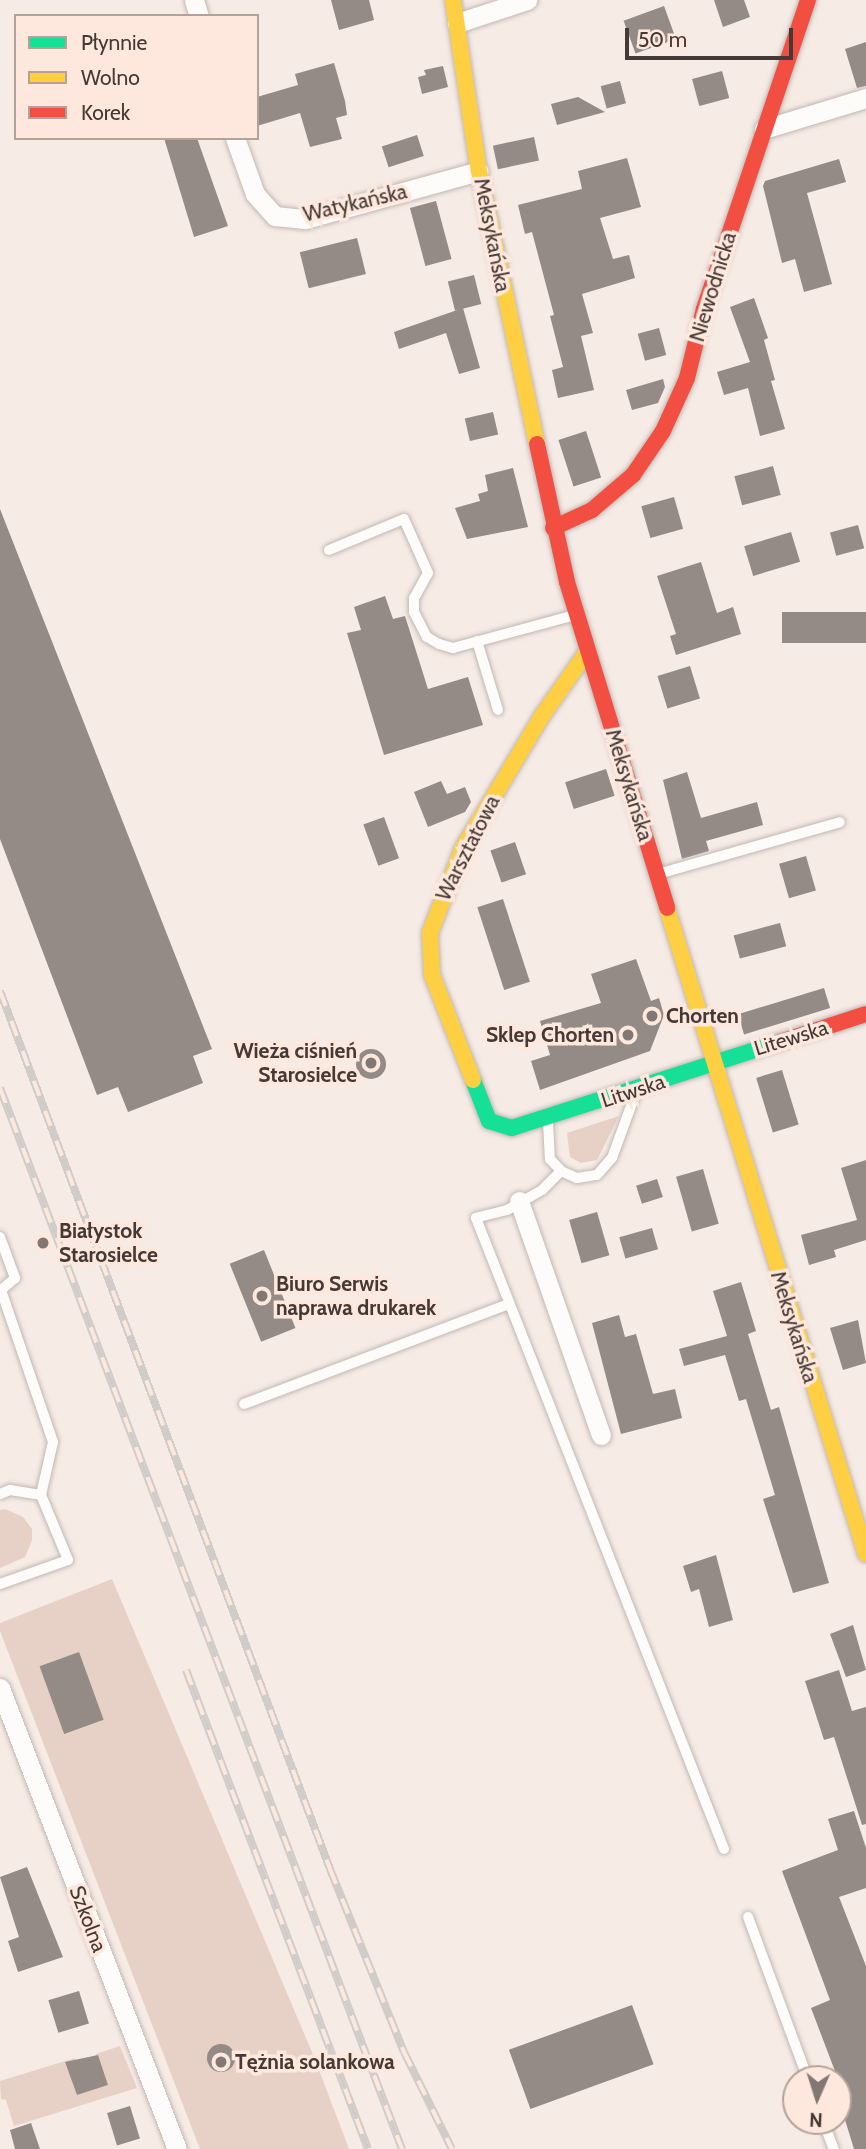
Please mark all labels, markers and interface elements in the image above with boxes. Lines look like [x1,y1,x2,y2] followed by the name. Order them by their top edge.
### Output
[14,14,259,140] legend
[628,14,796,58] scale bar
[638,27,687,52] text: 50 m
[81,30,147,55] text: Płynnie
[81,65,140,90] text: Wolno
[81,100,130,125] text: Korek
[469,176,515,294] street label: Meksykańska
[301,179,409,227] street label: Watykańska
[684,229,742,345] street label: Niewodnicka
[600,726,658,844] street label: Meksykańska
[431,791,505,905] street label: Warsztatowa
[666,1003,739,1029] place label: Chorten
[644,1008,660,1024] marker: Chorten
[751,1015,831,1061] street label: Litewska
[486,1022,614,1048] place label: Sklep Chorten
[620,1027,636,1043] marker: Sklep Chorten
[233,1038,357,1088] place label: Wieża ciśnień Starosielce
[363,1055,379,1071] marker: Wieża ciśnień Starosielce
[598,1069,668,1113] street label: Litwska
[59,1218,158,1268] place label: Białystok Starosielce
[33,1233,53,1253] marker: Białystok Starosielce
[765,1268,823,1386] street label: Meksykańska
[276,1271,436,1321] place label: Biuro Serwis naprawa drukarek
[254,1288,270,1304] marker: Biuro Serwis naprawa drukarek
[64,1882,112,1956] street label: Szkolna
[235,2049,395,2075] place label: Tężnia solankowa
[213,2054,229,2070] marker: Tężnia solankowa
[782,2065,852,2135] north arrow
[809,2108,823,2131] text: N

